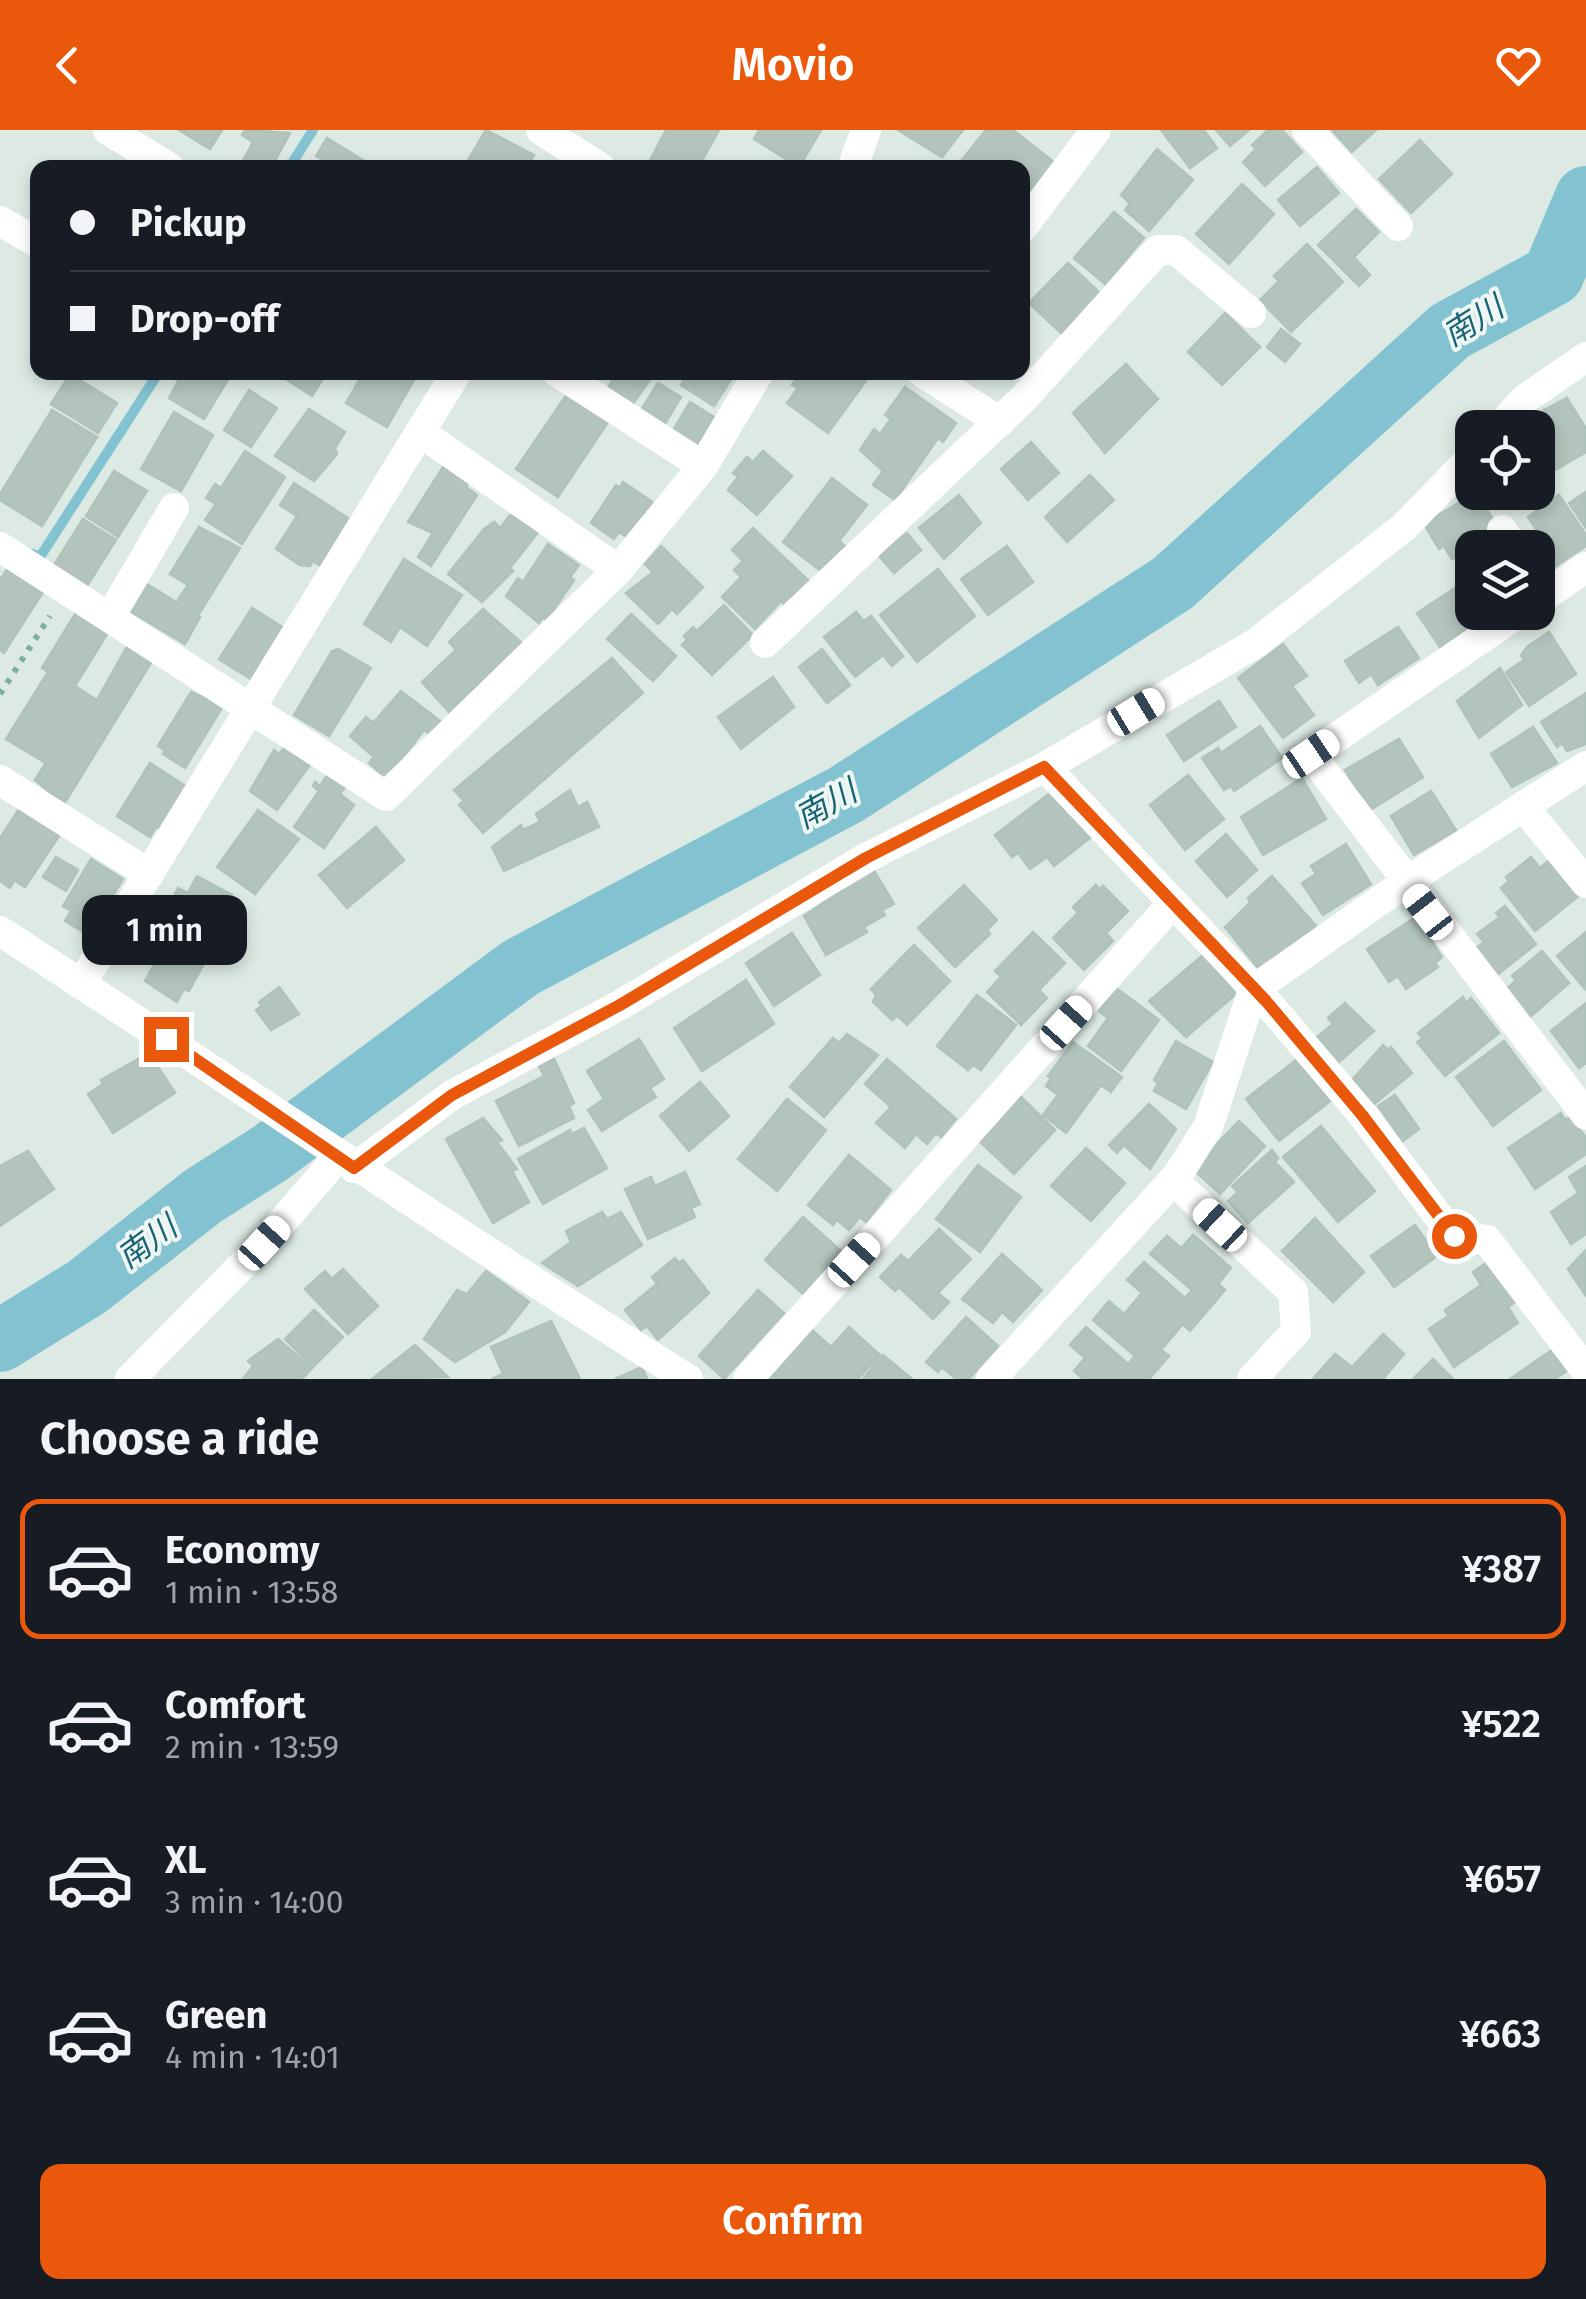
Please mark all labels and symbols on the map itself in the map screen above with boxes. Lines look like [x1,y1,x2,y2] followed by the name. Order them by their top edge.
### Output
[1436,286,1513,354] water label: 南川
[1103,684,1169,740] car
[1278,725,1344,783] car
[789,770,866,836] water label: 南川
[1398,879,1458,945] car
[84,894,248,964] callout: 1 min
[1035,991,1097,1055] car
[144,1017,189,1062] route end
[1188,1194,1252,1256] car
[110,1206,186,1276] water label: 南川
[233,1211,295,1275] car
[1432,1214,1477,1259] route start
[823,1228,885,1292] car

